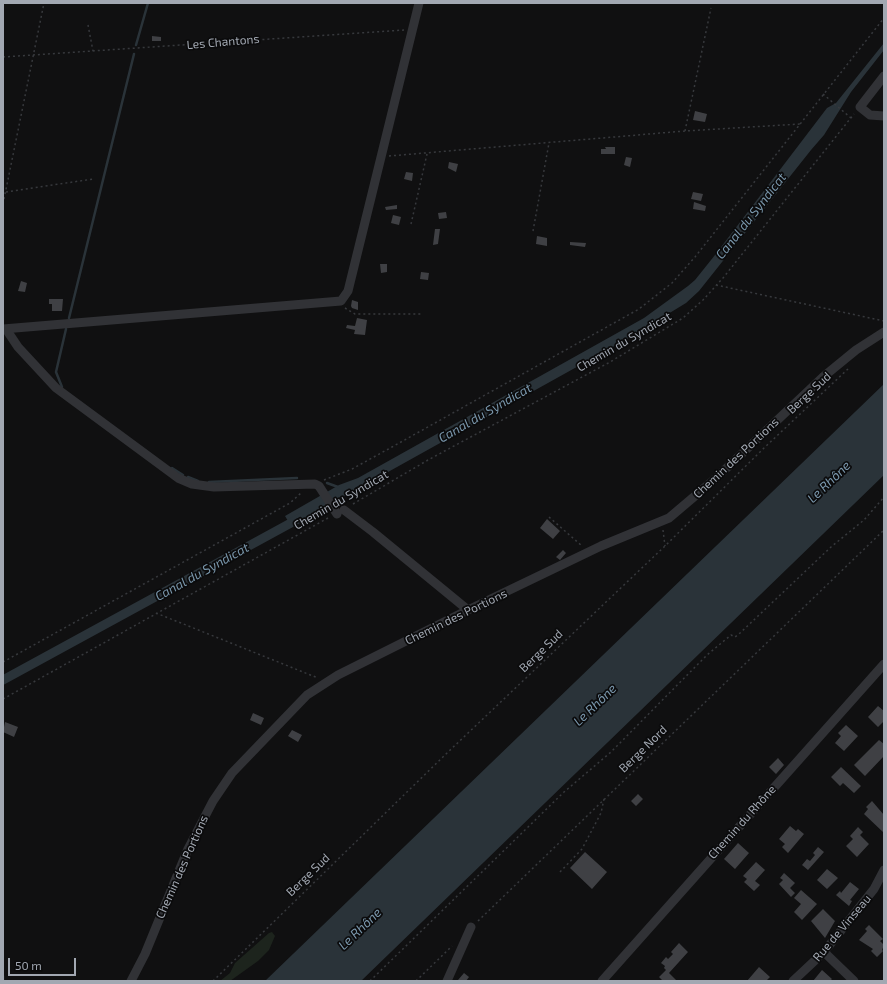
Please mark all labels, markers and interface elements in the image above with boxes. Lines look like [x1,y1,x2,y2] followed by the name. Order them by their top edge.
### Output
[186,32,260,52] street label: Les Chantons
[713,170,789,262] water label: Canal du Syndicat
[574,309,674,375] street label: Chemin du Syndicat
[784,369,834,417] street label: Berge Sud
[436,380,534,446] water label: Canal du Syndicat
[690,415,782,501] street label: Chemin des Portions
[804,458,854,506] water label: Le Rhône
[291,467,391,533] street label: Chemin du Syndicat
[152,540,252,604] water label: Canal du Syndicat
[403,586,509,648] street label: Chemin des Portions
[516,627,566,675] street label: Berge Sud
[570,681,620,729] water label: Le Rhône
[616,723,670,775] street label: Berge Nord
[705,782,779,862] street label: Chemin du Rhône
[153,813,211,921] street label: Chemin des Portions
[283,851,333,899] street label: Berge Sud
[810,892,874,964] street label: Rue de Vinseau
[335,905,385,953] water label: Le Rhône
[10,950,78,976] scale bar
[15,958,42,972] text: 50 m

